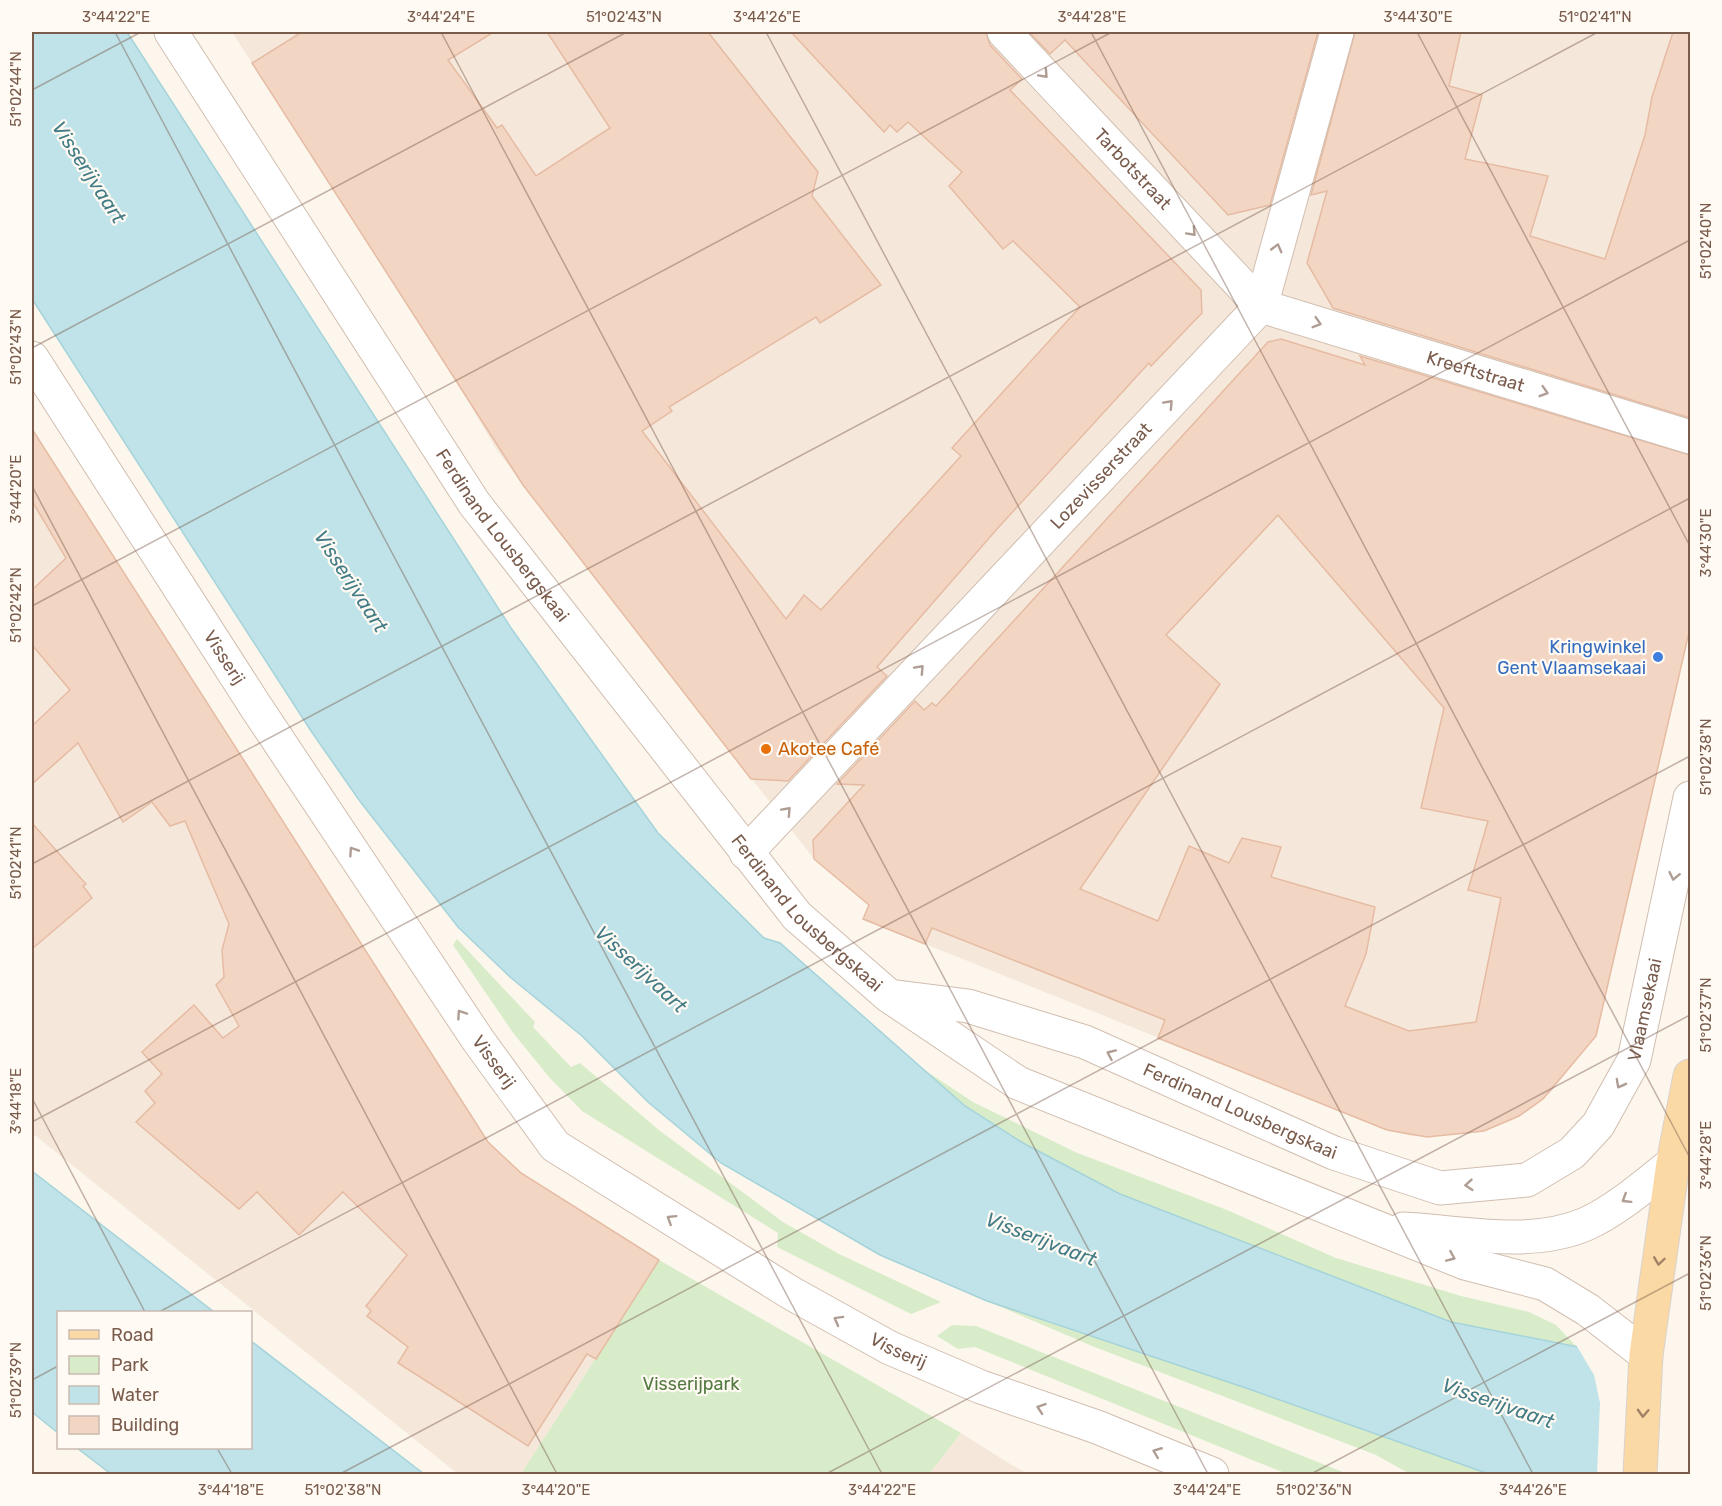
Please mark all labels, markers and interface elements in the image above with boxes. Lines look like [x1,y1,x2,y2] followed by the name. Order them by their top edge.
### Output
[82,8,150,26] text: 3°44'22"E
[407,8,475,26] text: 3°44'24"E
[586,8,662,26] text: 51°02'43"N
[733,8,801,26] text: 3°44'26"E
[1058,8,1126,26] text: 3°44'28"E
[1384,8,1453,26] text: 3°44'30"E
[1558,8,1632,26] text: 51°02'41"N
[7,51,25,127] text: 51°02'44"N
[1037,68,1048,78] one-way arrow
[47,116,131,228] water label: Visserijvaart
[1089,124,1176,214] street label: Tarbotstraat
[1697,203,1715,279] text: 51°02'40"N
[1185,225,1196,235] one-way arrow
[1270,243,1283,253] one-way arrow
[7,309,25,385] text: 51°02'43"N
[1312,316,1322,328] one-way arrow
[1424,346,1527,397] street label: Kreeftstraat
[1538,385,1549,397] one-way arrow
[1162,401,1173,411] one-way arrow
[1046,418,1157,534] street label: Lozevisserstraat
[431,445,574,626] street label: Ferdinand Lousbergskaai
[7,455,25,523] text: 3°44'20"E
[1697,509,1715,578] text: 3°44'30"E
[309,525,393,637] water label: Visserijvaart
[7,567,25,643] text: 51°02'42"N
[199,626,250,689] street label: Visserij
[1497,636,1646,679] place label: Kringwinkel Gent Vlaamsekaai
[1651,650,1665,664] marker: Kringwinkel Gent Vlaamsekaai
[913,665,924,675] one-way arrow
[1697,718,1715,796] text: 51°02'38"N
[778,738,879,760] place label: Akotee Café
[759,742,773,756] marker: Akotee Café
[779,807,790,818] one-way arrow
[7,826,25,900] text: 51°02'41"N
[726,830,887,996] street label: Ferdinand Lousbergskaai
[349,847,360,858] one-way arrow
[1668,871,1681,881] one-way arrow
[590,920,692,1018] water label: Visserijvaart
[1623,956,1666,1063] street label: Vlaamsekaai
[1697,977,1715,1053] text: 51°02'37"N
[457,1009,468,1020] one-way arrow
[467,1031,521,1093] street label: Visserij
[1107,1049,1118,1061] one-way arrow
[1140,1058,1340,1164] street label: Ferdinand Lousbergskaai
[7,1068,25,1134] text: 3°44'18"E
[1616,1078,1627,1089] one-way arrow
[1697,1121,1715,1189] text: 3°44'28"E
[1464,1178,1473,1191] one-way arrow
[1622,1191,1632,1203] one-way arrow
[982,1207,1100,1271] water label: Visserijvaart
[667,1215,677,1227] one-way arrow
[1697,1235,1715,1311] text: 51°02'36"N
[1444,1250,1455,1262] one-way arrow
[1653,1257,1665,1266] one-way arrow
[57,1311,252,1449] legend
[834,1315,845,1327] one-way arrow
[111,1324,154,1346] text: Road
[866,1328,930,1373] street label: Visserij
[7,1342,25,1418] text: 51°02'39"N
[111,1354,149,1376] text: Park
[642,1373,740,1395] park label: Visserijpark
[1439,1373,1557,1433] water label: Visserijvaart
[111,1384,159,1406] text: Water
[1036,1402,1047,1415] one-way arrow
[1636,1408,1649,1417] one-way arrow
[111,1414,179,1436] text: Building
[1153,1447,1164,1459] one-way arrow
[198,1481,264,1499] text: 3°44'18"E
[304,1481,382,1499] text: 51°02'38"N
[522,1481,590,1499] text: 3°44'20"E
[848,1481,916,1499] text: 3°44'22"E
[1173,1481,1241,1499] text: 3°44'24"E
[1276,1481,1352,1499] text: 51°02'36"N
[1499,1481,1567,1499] text: 3°44'26"E

